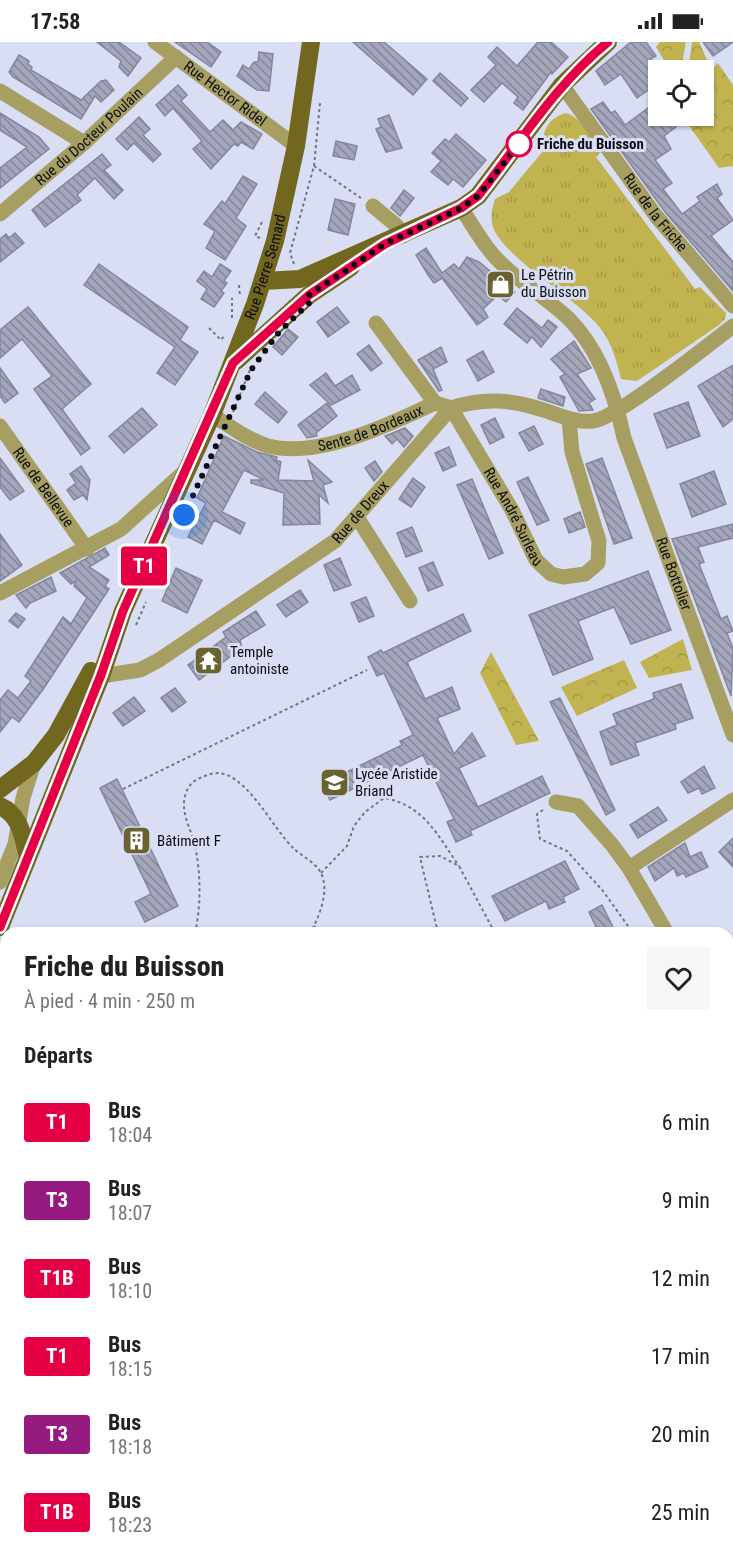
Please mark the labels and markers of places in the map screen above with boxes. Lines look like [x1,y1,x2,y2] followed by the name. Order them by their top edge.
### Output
[506,131,532,157] marker: Friche du Buisson
[537,135,644,153] place label: Friche du Buisson
[521,266,587,301] place label: Le Pétrin du Buisson
[484,268,516,300] shop icon: Le Pétrin du Buisson
[230,643,289,678] place label: Temple antoiniste
[193,645,225,677] temple icon: Temple antoiniste
[355,765,438,800] place label: Lycée Aristide Briand
[318,767,350,799] school or university icon: Lycée Aristide Briand
[120,825,152,857] building icon: Bâtiment F
[157,832,221,850] place label: Bâtiment F

